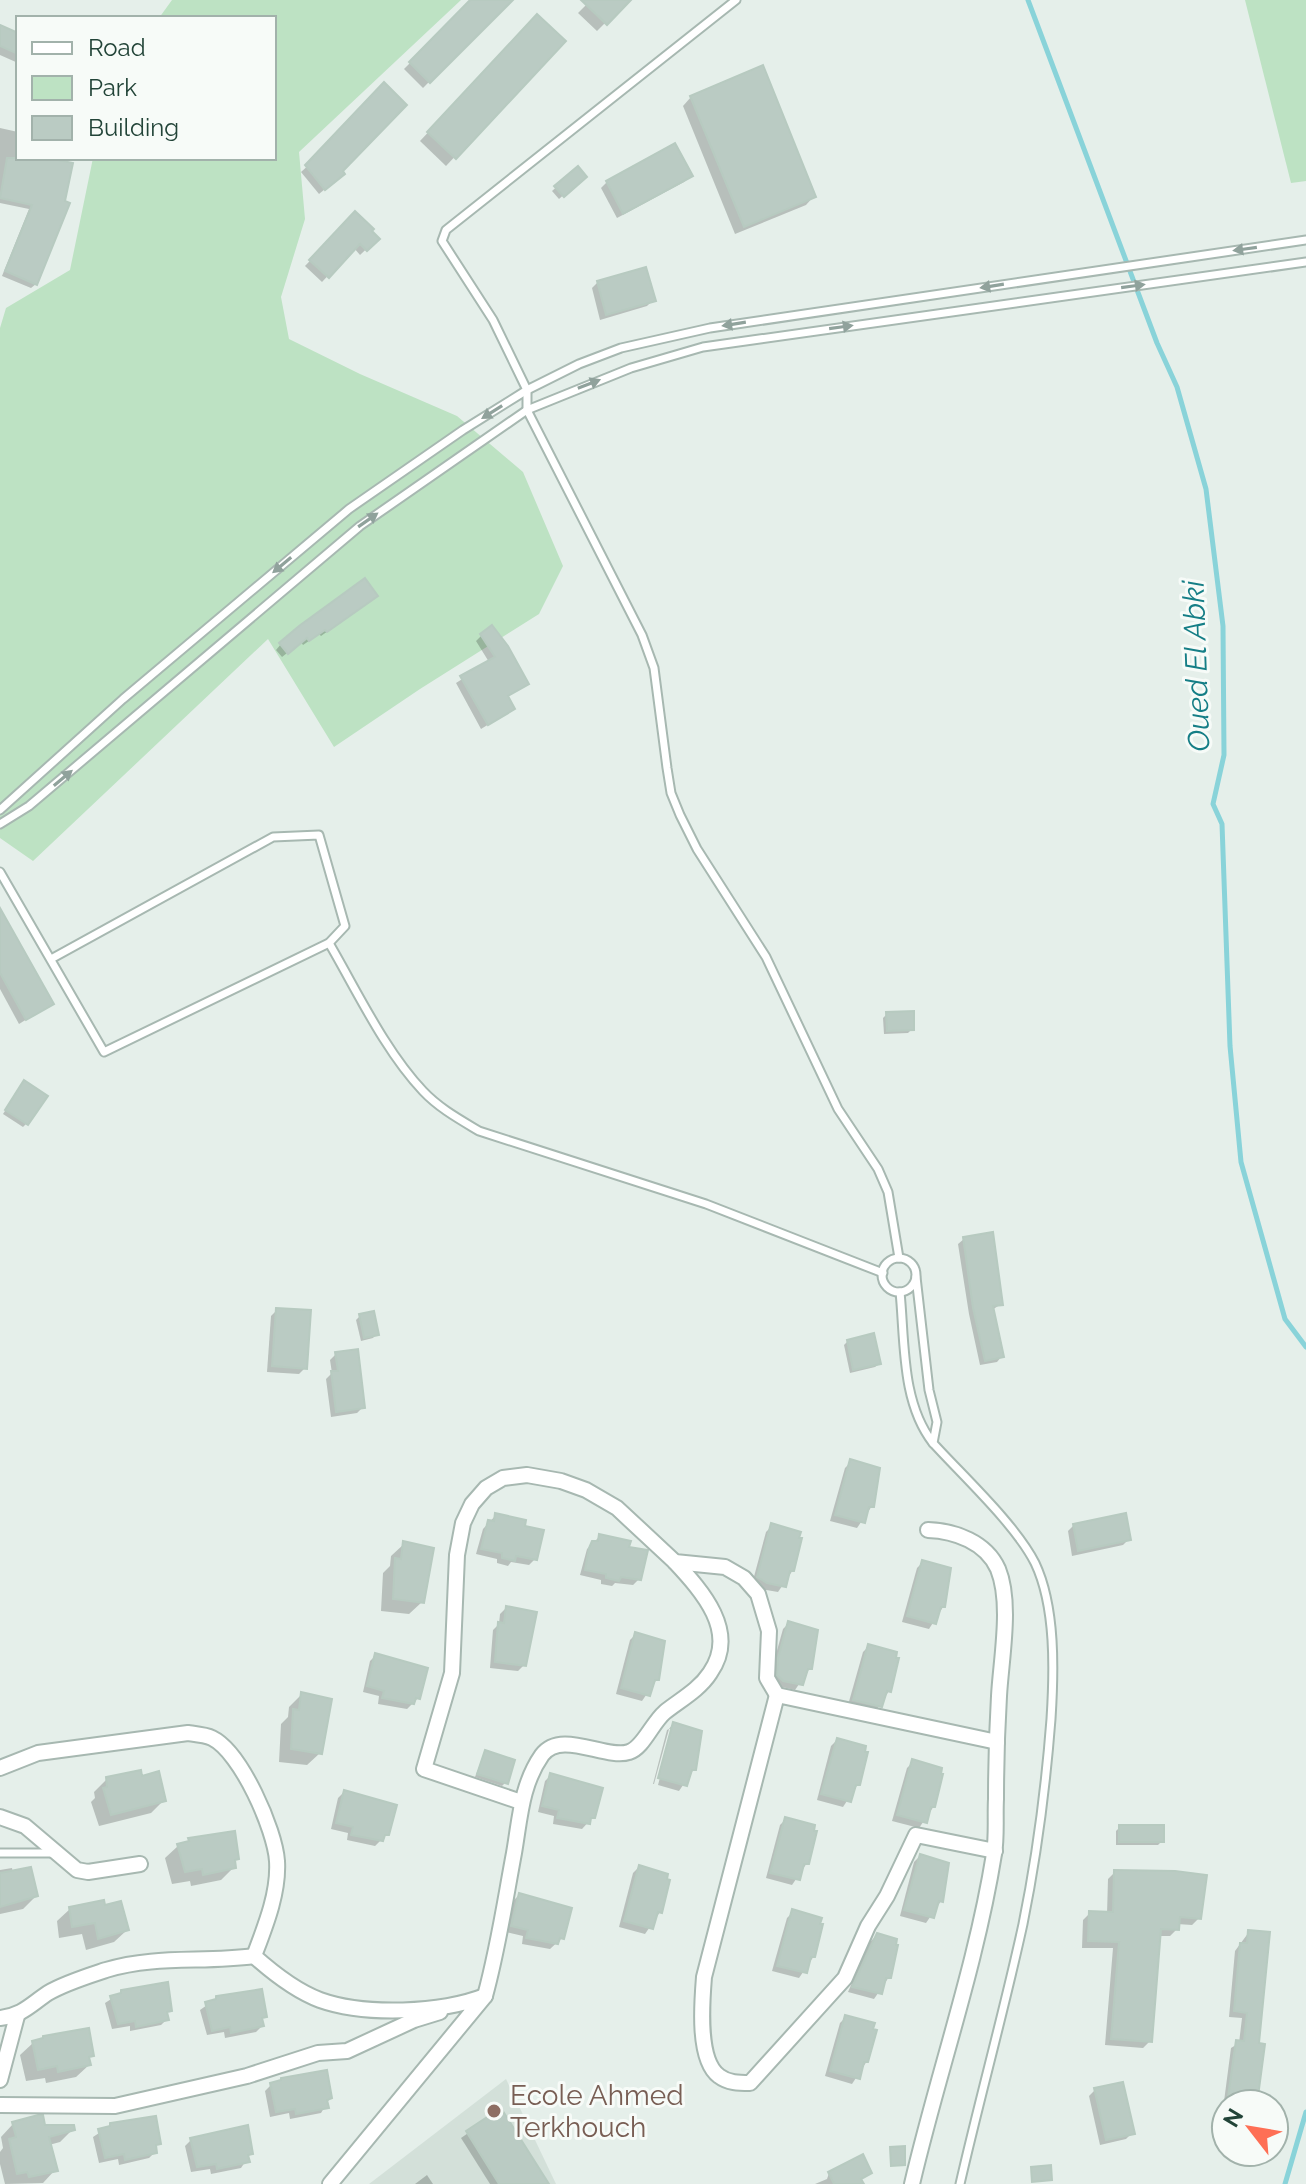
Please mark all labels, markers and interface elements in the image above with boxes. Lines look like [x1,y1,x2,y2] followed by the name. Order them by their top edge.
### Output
[16,16,276,160] legend
[88,33,146,62] text: Road
[88,73,137,102] text: Park
[88,113,179,142] text: Building
[1232,242,1257,255] one-way arrow
[1121,279,1146,292] one-way arrow
[979,280,1004,293] one-way arrow
[722,318,747,331] one-way arrow
[829,320,854,333] one-way arrow
[577,377,601,390] one-way arrow
[481,404,503,418] one-way arrow
[358,513,379,528] one-way arrow
[273,555,292,573] one-way arrow
[1176,579,1216,752] water label: Oued El Abki
[52,770,72,787] one-way arrow
[510,2079,684,2144] place label: Ecole Ahmed Terkhouch
[1210,2088,1290,2168] north arrow
[485,2102,503,2120] marker: Ecole Ahmed Terkhouch
[1217,2104,1248,2132] text: N

